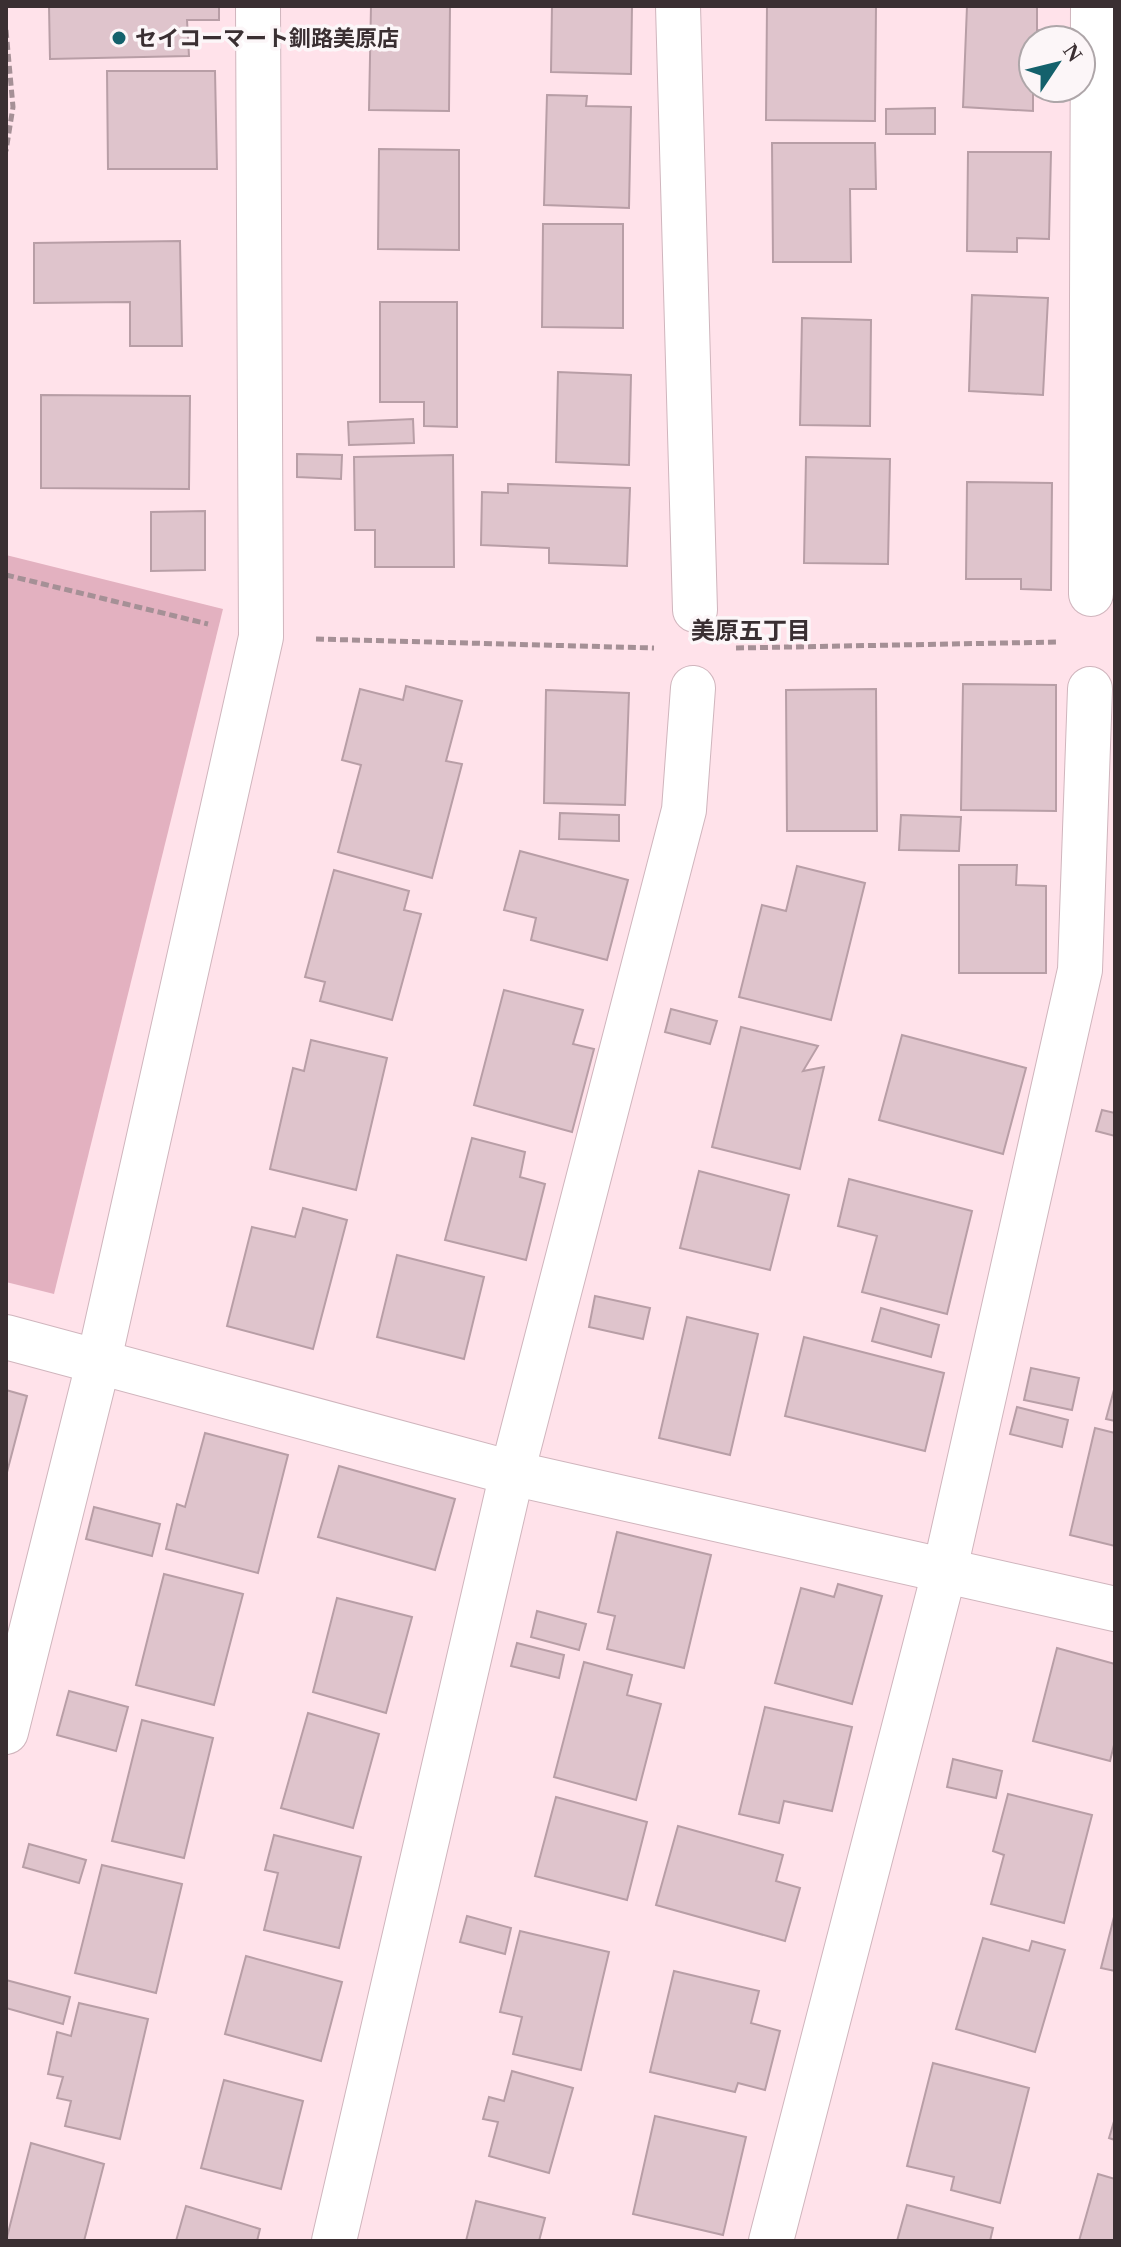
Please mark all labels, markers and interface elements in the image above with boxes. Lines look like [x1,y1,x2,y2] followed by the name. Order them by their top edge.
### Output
[1017,24,1097,104] north arrow
[135,26,399,51] place label: セイコーマート釧路美原店
[110,29,128,47] marker: セイコーマート釧路美原店
[1058,39,1088,67] text: N
[691,618,811,644] district label: 美原五丁目

